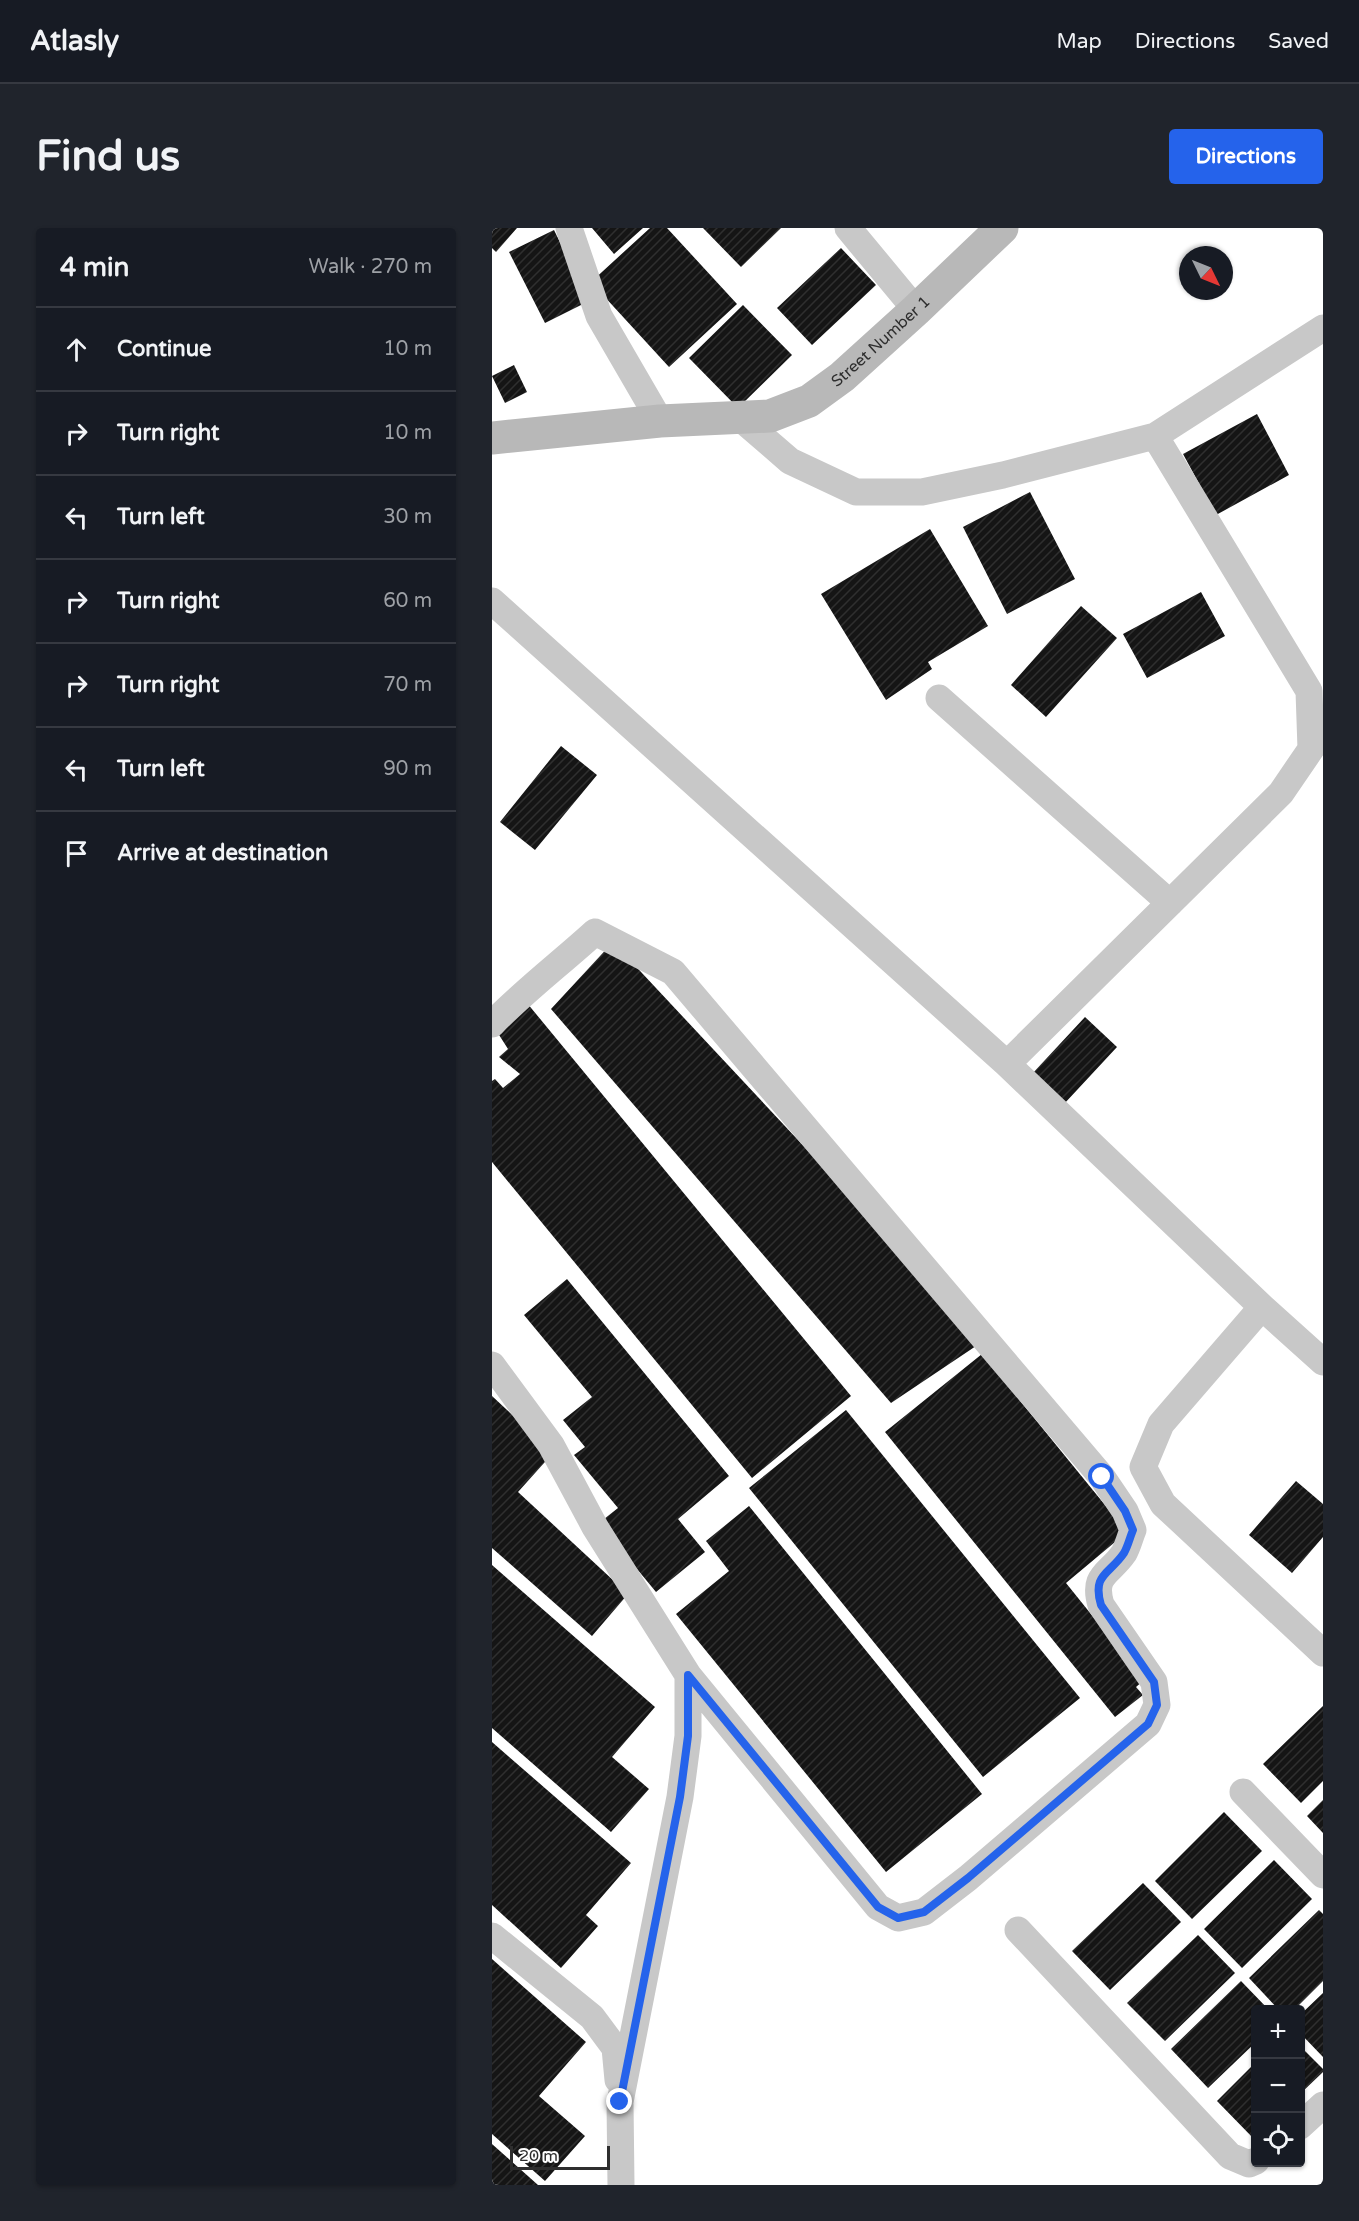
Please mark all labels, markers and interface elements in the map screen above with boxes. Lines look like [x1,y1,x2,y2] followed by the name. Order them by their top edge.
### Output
[30,24,119,58] text: Atlasly
[1056,29,1102,54] text: Map
[1135,29,1235,54] text: Directions
[1268,29,1329,54] text: Saved
[1169,129,1323,184] button: Directions
[36,131,180,182] text: Find us
[1179,246,1233,300] north arrow
[60,252,129,283] text: 4 min
[309,255,432,279] text: Walk · 270 m
[827,292,934,391] street label: Street Number 1
[60,333,93,366] icon: ahead
[117,336,212,362] text: Continue
[383,337,432,361] text: 10 m
[60,417,93,450] icon: right
[117,420,219,446] text: Turn right
[383,421,432,445] text: 10 m
[60,501,93,534] icon: left
[117,504,205,530] text: Turn left
[383,505,432,529] text: 30 m
[60,585,93,618] icon: right
[117,588,219,614] text: Turn right
[383,589,432,613] text: 60 m
[60,669,93,702] icon: right
[117,672,219,698] text: Turn right
[383,673,432,697] text: 70 m
[60,753,93,786] icon: left
[117,756,205,782] text: Turn left
[383,757,432,781] text: 90 m
[60,837,93,870] icon: arrive
[117,840,328,866] text: Arrive at destination
[1088,1463,1114,1489] route start
[1251,2005,1305,2167] map controls
[1251,2005,1305,2059] button: +
[1251,2059,1305,2113] button: −
[606,2088,632,2114] route end
[1251,2113,1305,2167] button: locate
[510,2143,610,2170] scale bar
[519,2146,558,2166] text: 20 m

